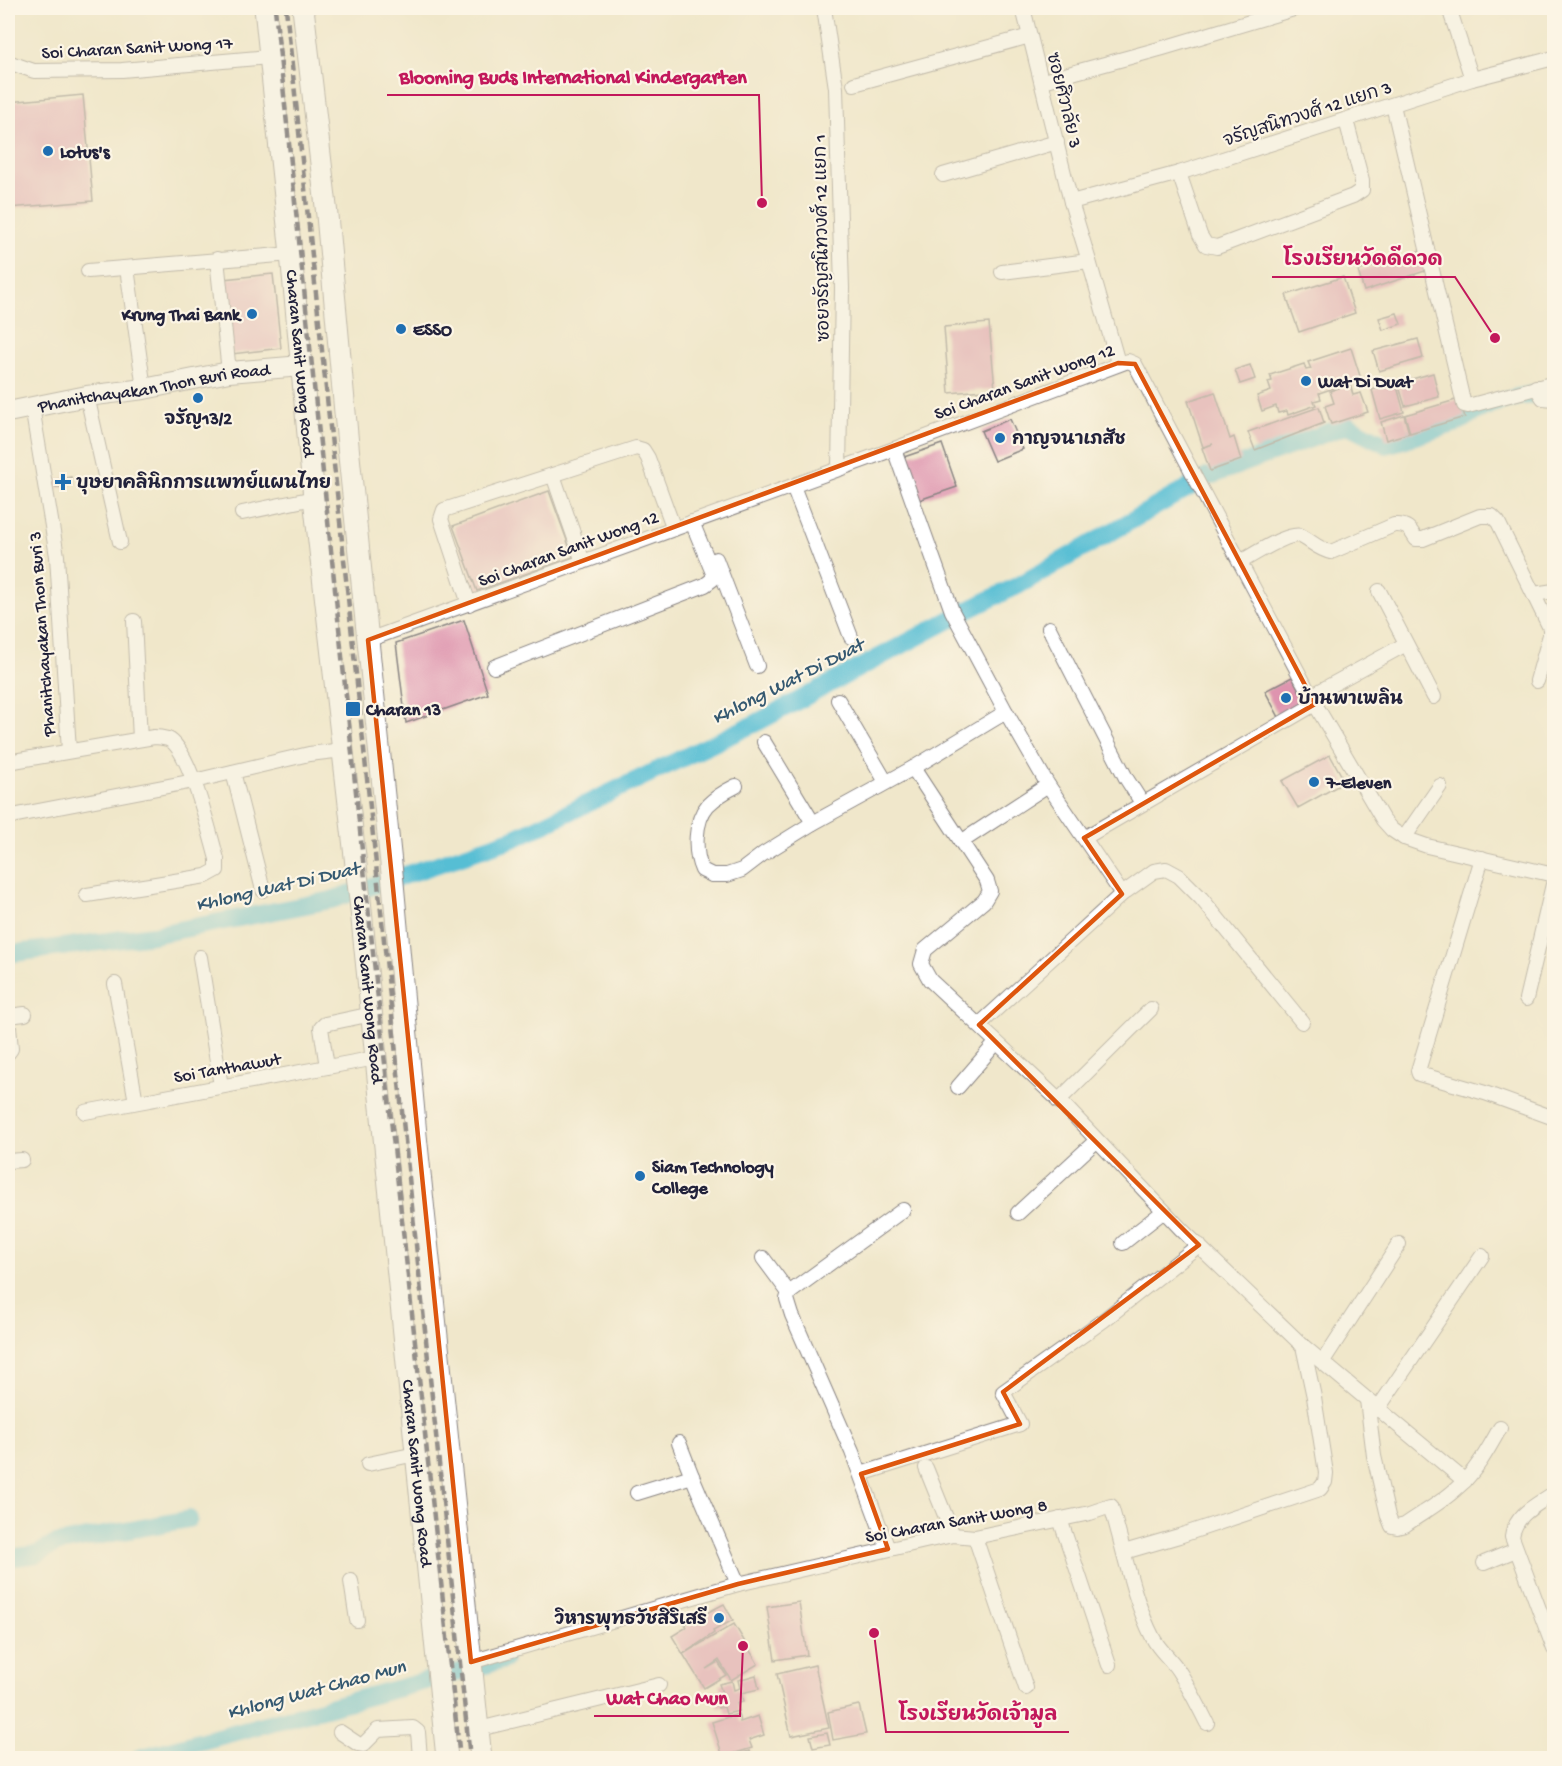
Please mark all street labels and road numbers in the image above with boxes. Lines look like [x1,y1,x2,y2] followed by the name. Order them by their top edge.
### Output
[41,34,234,65] street label: Soi Charan Sanit Wong 17
[1041,50,1087,151] street label: ซอยศิวาลัย 3
[1219,73,1395,153] street label: จรัญสนิทวงศ์ 12 แยก 3
[806,134,836,342] street label: ซอยจรัญสนิทวงศ์ 12 แยก 1
[280,269,318,459] street label: Charan Sanit Wong Road
[932,341,1118,426] street label: Soi Charan Sanit Wong 12
[35,361,272,419] street label: Phanitchayakan Thon Buri Road
[476,508,662,593] street label: Soi Charan Sanit Wong 12
[26,531,61,738] street label: Phanitchayakan Thon Buri 3
[347,895,387,1086] street label: Charan Sanit Wong Road
[172,1049,284,1089] street label: Soi Tanthawut
[396,1379,436,1569] street label: Charan Sanit Wong Road
[864,1496,1049,1549] street label: Soi Charan Sanit Wong 8

